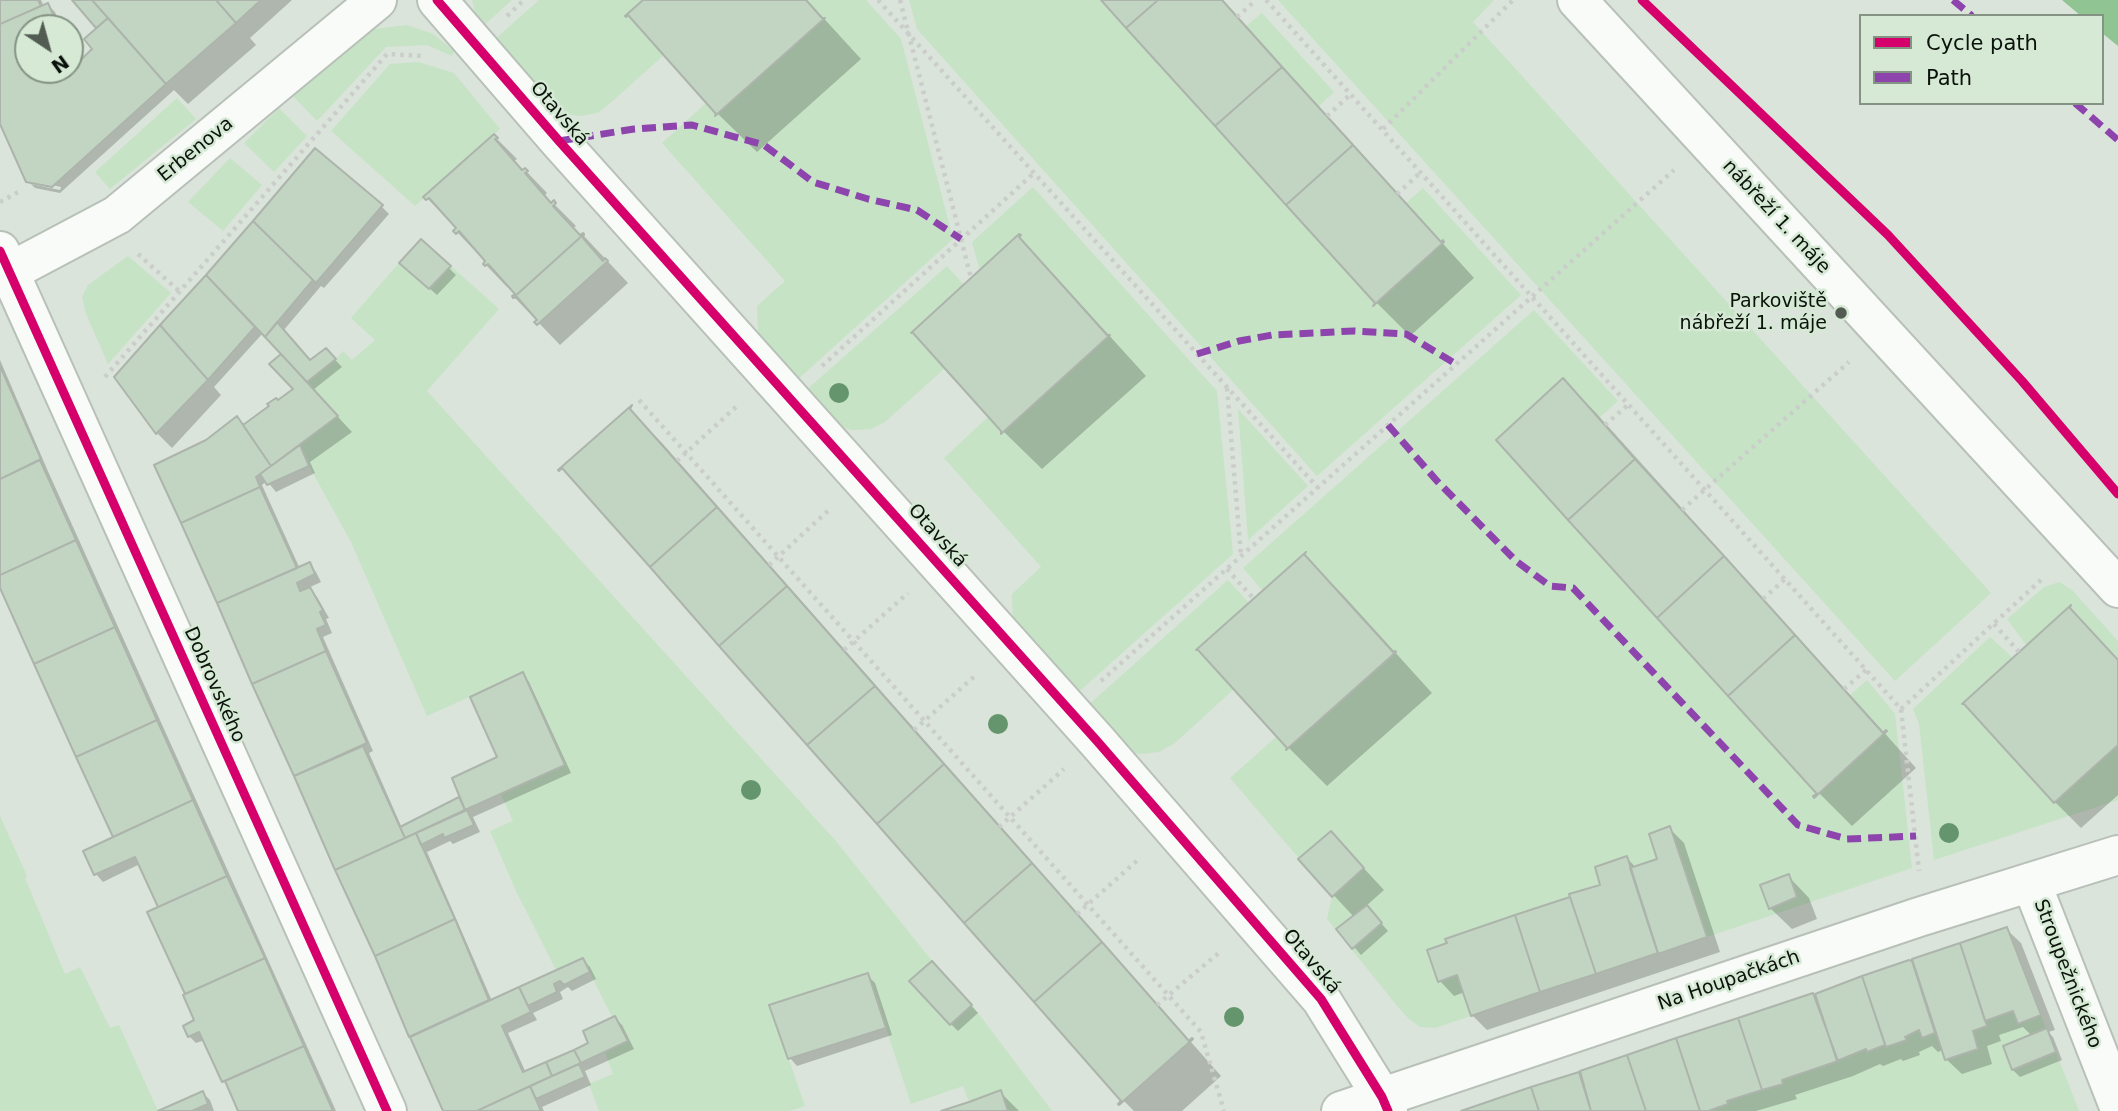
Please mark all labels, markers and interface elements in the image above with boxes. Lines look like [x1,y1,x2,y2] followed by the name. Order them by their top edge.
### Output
[14,14,84,84] north arrow
[1859,14,2104,105] legend
[1926,31,2038,55] text: Cycle path
[47,51,73,78] text: N
[1926,66,1972,90] text: Path
[525,77,593,151] street label: Otavská
[154,113,238,187] street label: Erbenova
[1717,155,1835,279] street label: nábřeží 1. máje
[1680,291,1827,335] place label: Parkoviště nábřeží 1. máje
[1833,305,1849,321] marker: Parkoviště nábřeží 1. máje
[903,500,971,572] street label: Otavská
[178,624,250,746] street label: Dobrovského
[2028,896,2106,1052] street label: Stroupežnického
[1277,925,1345,999] street label: Otavská
[1655,946,1803,1016] street label: Na Houpačkách

